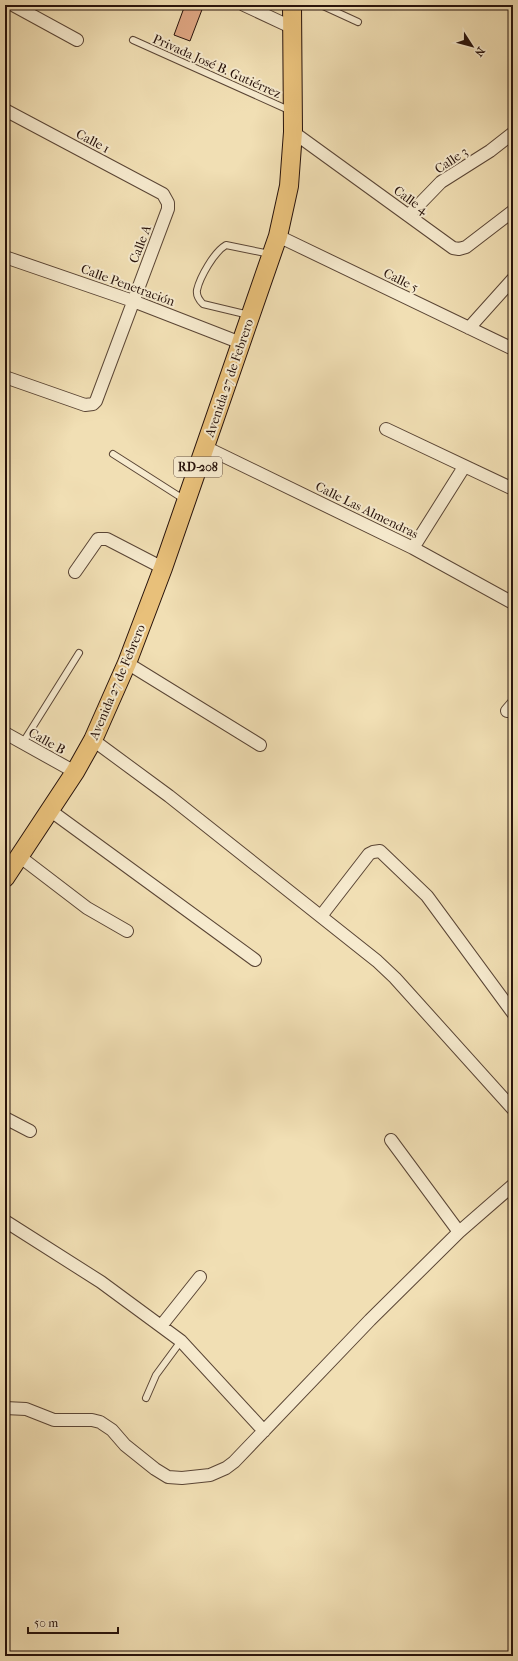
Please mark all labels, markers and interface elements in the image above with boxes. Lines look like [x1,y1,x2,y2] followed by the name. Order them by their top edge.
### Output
[452,26,492,66] north arrow
[151,31,284,101] street label: Privada José B. Gutiérrez
[472,44,487,59] text: N
[74,126,112,156] street label: Calle 1
[432,144,470,176] street label: Calle 3
[391,183,431,218] street label: Calle 4
[126,222,154,265] street label: Calle A
[79,261,177,309] street label: Calle Penetración
[381,265,421,295] street label: Calle 5
[201,317,256,440] street label: Avenida 27 de Febrero
[174,457,222,477] road number: RD-208
[313,479,421,542] street label: Calle Las Almendras
[85,622,148,743] street label: Avenida 27 de Febrero
[26,725,68,757] street label: Calle B
[28,1609,118,1635] scale bar
[34,1616,58,1630] text: 50 m

